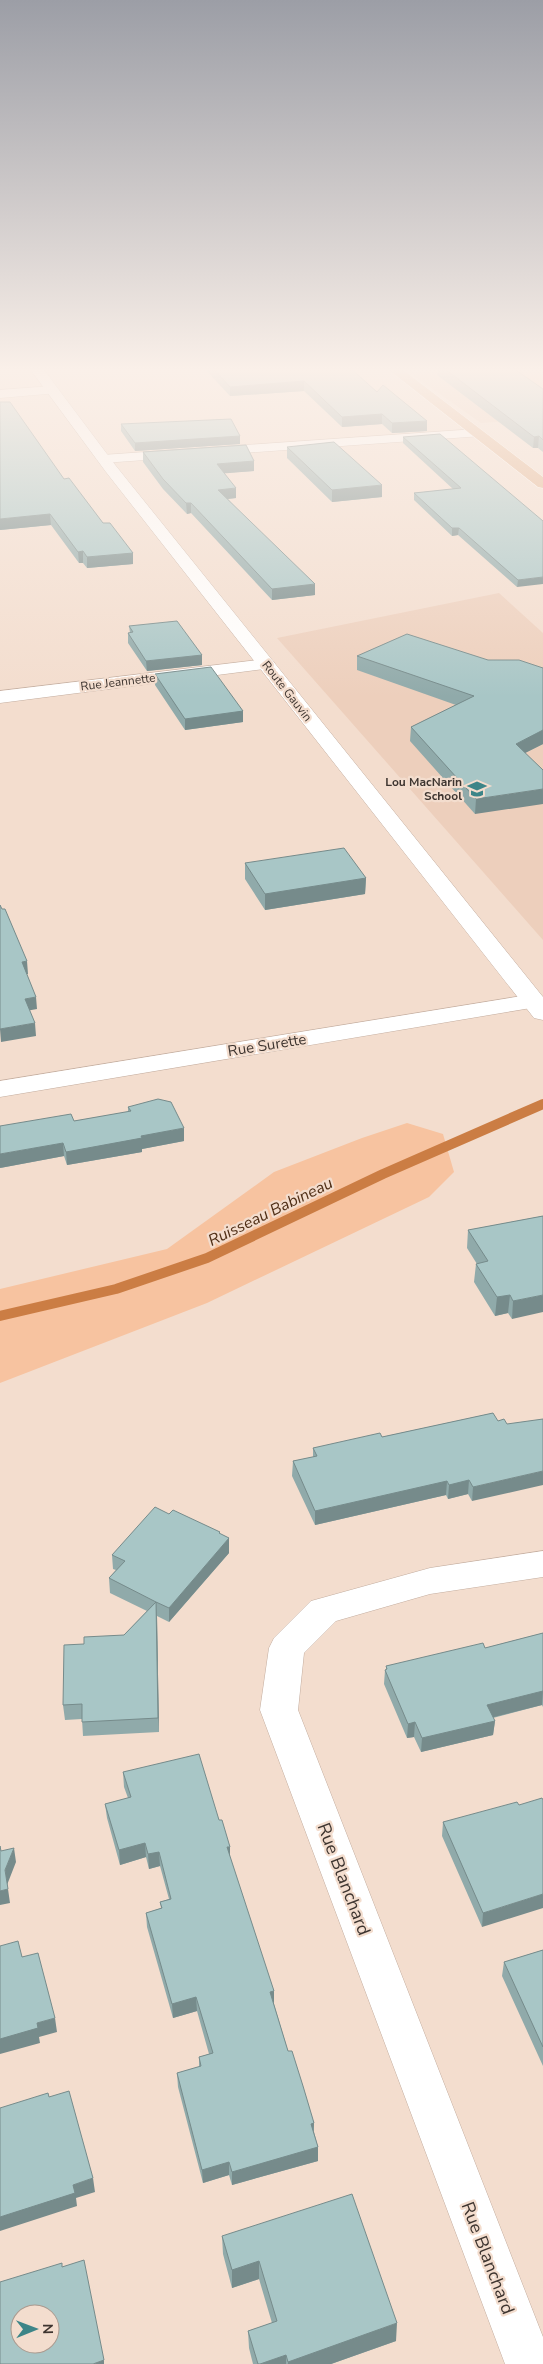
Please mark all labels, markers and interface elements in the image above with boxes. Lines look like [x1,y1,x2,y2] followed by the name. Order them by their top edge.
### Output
[258,658,316,724] street label: Route Gauvin
[80,669,156,695] street label: Rue Jeannette
[385,774,462,804] place label: Lou MacNarin School
[466,778,488,800] school or university icon: Lou MacNarin School
[226,1029,308,1061] street label: Rue Surette
[204,1172,337,1252] water label: Ruisseau Babineau
[312,1819,376,1939] street label: Rue Blanchard
[456,2198,520,2318] street label: Rue Blanchard
[10,2304,60,2354] north arrow
[38,2323,57,2334] text: N

